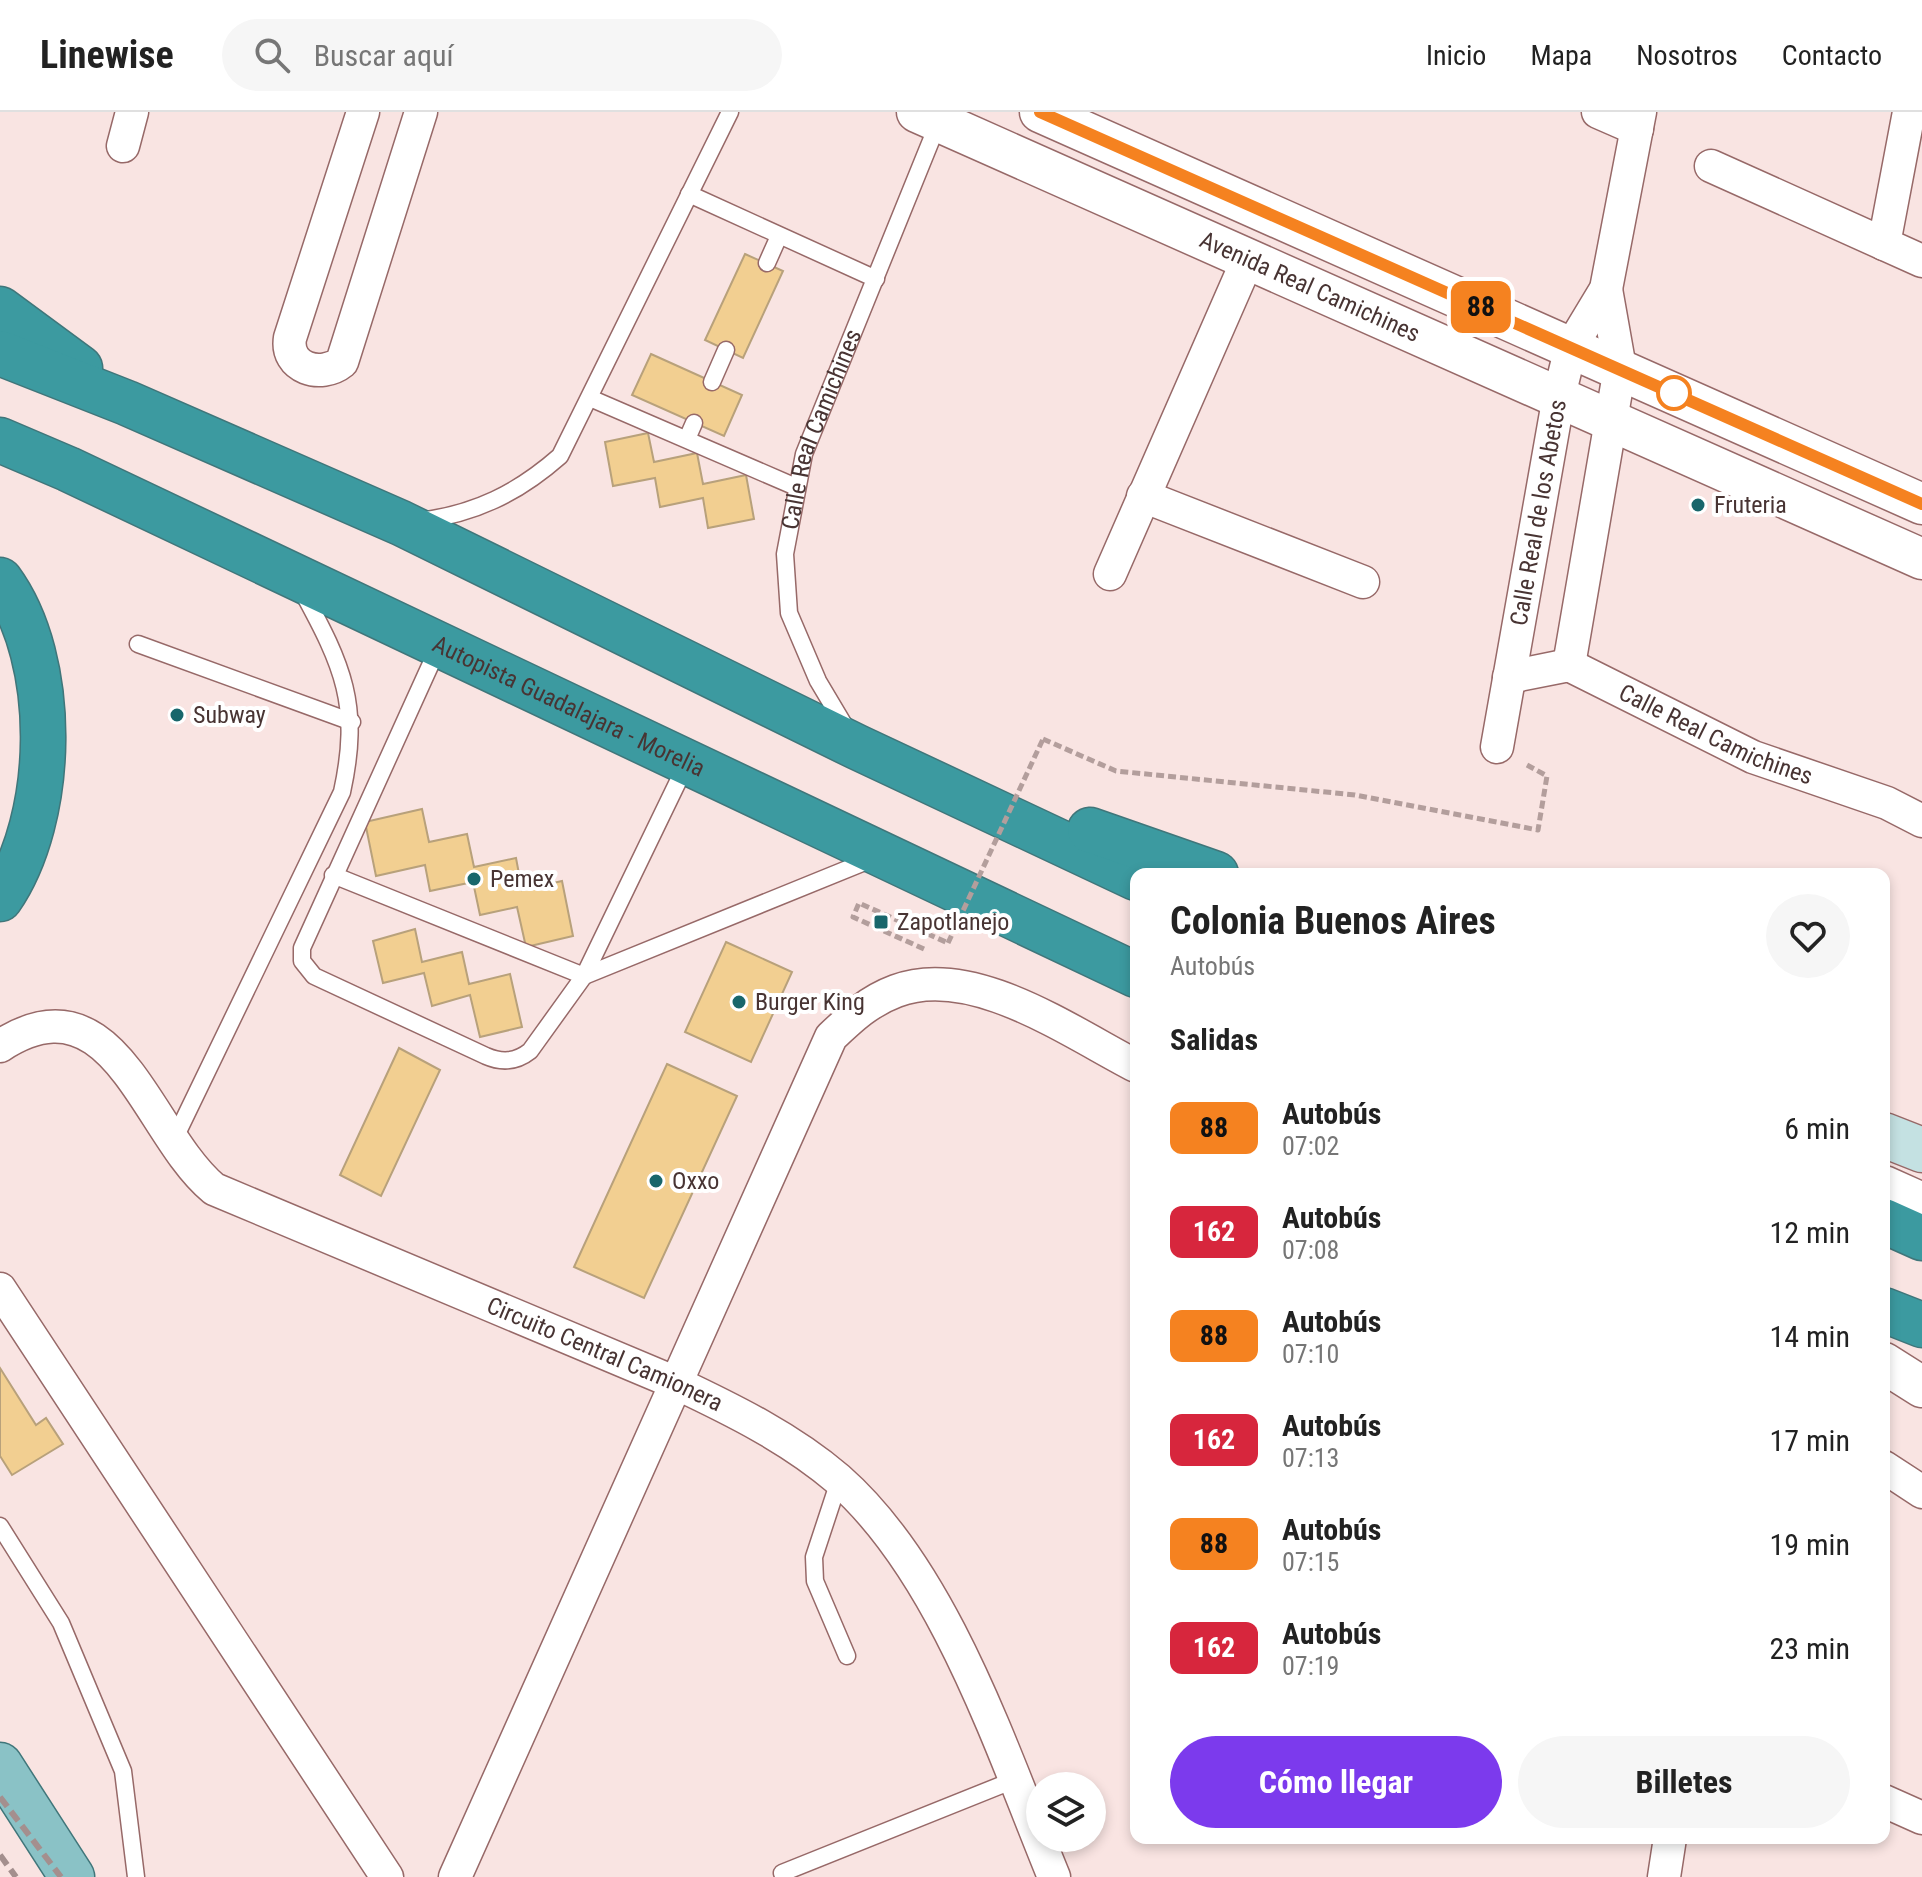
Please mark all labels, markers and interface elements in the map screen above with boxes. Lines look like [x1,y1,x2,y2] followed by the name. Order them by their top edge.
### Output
[222,19,782,91] search box
[40,33,174,77] text: Linewise
[250,33,294,77] icon: search
[314,38,454,73] text: Buscar aquí
[1426,39,1486,72] text: Inicio
[1530,39,1592,72] text: Mapa
[1636,39,1738,72] text: Nosotros
[1782,39,1882,72] text: Contacto
[1195,226,1424,348] street label: Avenida Real Camichines
[1445,281,1517,333] line badge: 88
[1467,290,1495,323] text: 88
[776,325,867,532] street label: Calle Real Camichines
[1657,376,1691,410] unlabelled marker
[1505,397,1572,628] street label: Calle Real de los Abetos
[1714,491,1787,519] place label: Fruteria
[1689,496,1707,514] marker: Fruteria
[428,630,709,783] street label: Autopista Guadalajara - Morelia
[1614,678,1816,790] street label: Calle Real Camichines
[193,701,266,729] place label: Subway
[168,706,186,724] marker: Subway
[490,865,554,893] place label: Pemex
[465,870,483,888] marker: Pemex
[1766,894,1850,978] button: heart
[1170,899,1496,943] text: Colonia Buenos Aires
[897,908,1009,936] place label: Zapotlanejo
[872,913,890,931] marker: Zapotlanejo
[1170,951,1255,981] text: Autobús
[755,988,865,1016] place label: Burger King
[730,993,748,1011] marker: Burger King
[1170,1022,1258,1057] text: Salidas
[1282,1096,1381,1131] text: Autobús
[1200,1111,1228,1144] text: 88
[1784,1111,1850,1146] text: 6 min
[1282,1131,1339,1161] text: 07:02
[672,1167,719,1195] place label: Oxxo
[647,1172,665,1190] marker: Oxxo
[1282,1200,1381,1235] text: Autobús
[1193,1215,1235,1248] text: 162
[1769,1215,1850,1250] text: 12 min
[1282,1235,1339,1265] text: 07:08
[483,1291,727,1417] street label: Circuito Central Camionera
[1282,1304,1381,1339] text: Autobús
[1200,1319,1228,1352] text: 88
[1769,1319,1850,1354] text: 14 min
[1282,1339,1339,1369] text: 07:10
[1282,1408,1381,1443] text: Autobús
[1193,1423,1235,1456] text: 162
[1769,1423,1850,1458] text: 17 min
[1282,1443,1339,1473] text: 07:13
[1282,1512,1381,1547] text: Autobús
[1200,1527,1228,1560] text: 88
[1769,1527,1850,1562] text: 19 min
[1282,1547,1339,1577] text: 07:15
[1282,1616,1381,1651] text: Autobús
[1193,1631,1235,1664] text: 162
[1769,1631,1850,1666] text: 23 min
[1282,1651,1339,1681] text: 07:19
[1170,1736,1502,1828] button: Cómo llegar
[1518,1736,1850,1828] button: Billetes
[1026,1772,1106,1852] map controls
[1026,1772,1106,1852] button: layers

